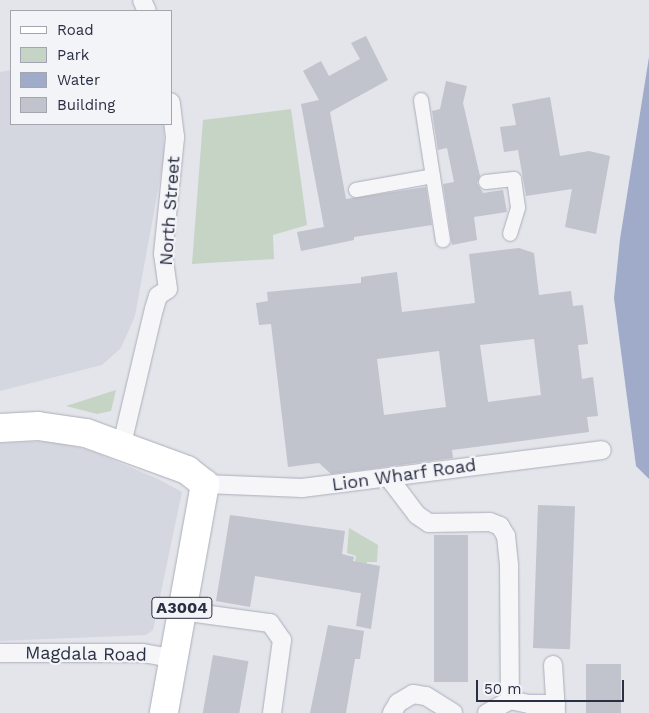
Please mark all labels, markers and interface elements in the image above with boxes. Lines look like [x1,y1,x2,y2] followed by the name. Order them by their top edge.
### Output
[10,10,172,125] legend
[57,21,94,39] text: Road
[57,46,89,64] text: Park
[57,71,100,89] text: Water
[57,96,115,114] text: Building
[155,156,185,266] street label: North Street
[330,454,478,496] street label: Lion Wharf Road
[151,594,213,622] road number: A3004
[25,642,147,666] street label: Magdala Road
[479,670,626,702] scale bar
[484,680,521,698] text: 50 m

